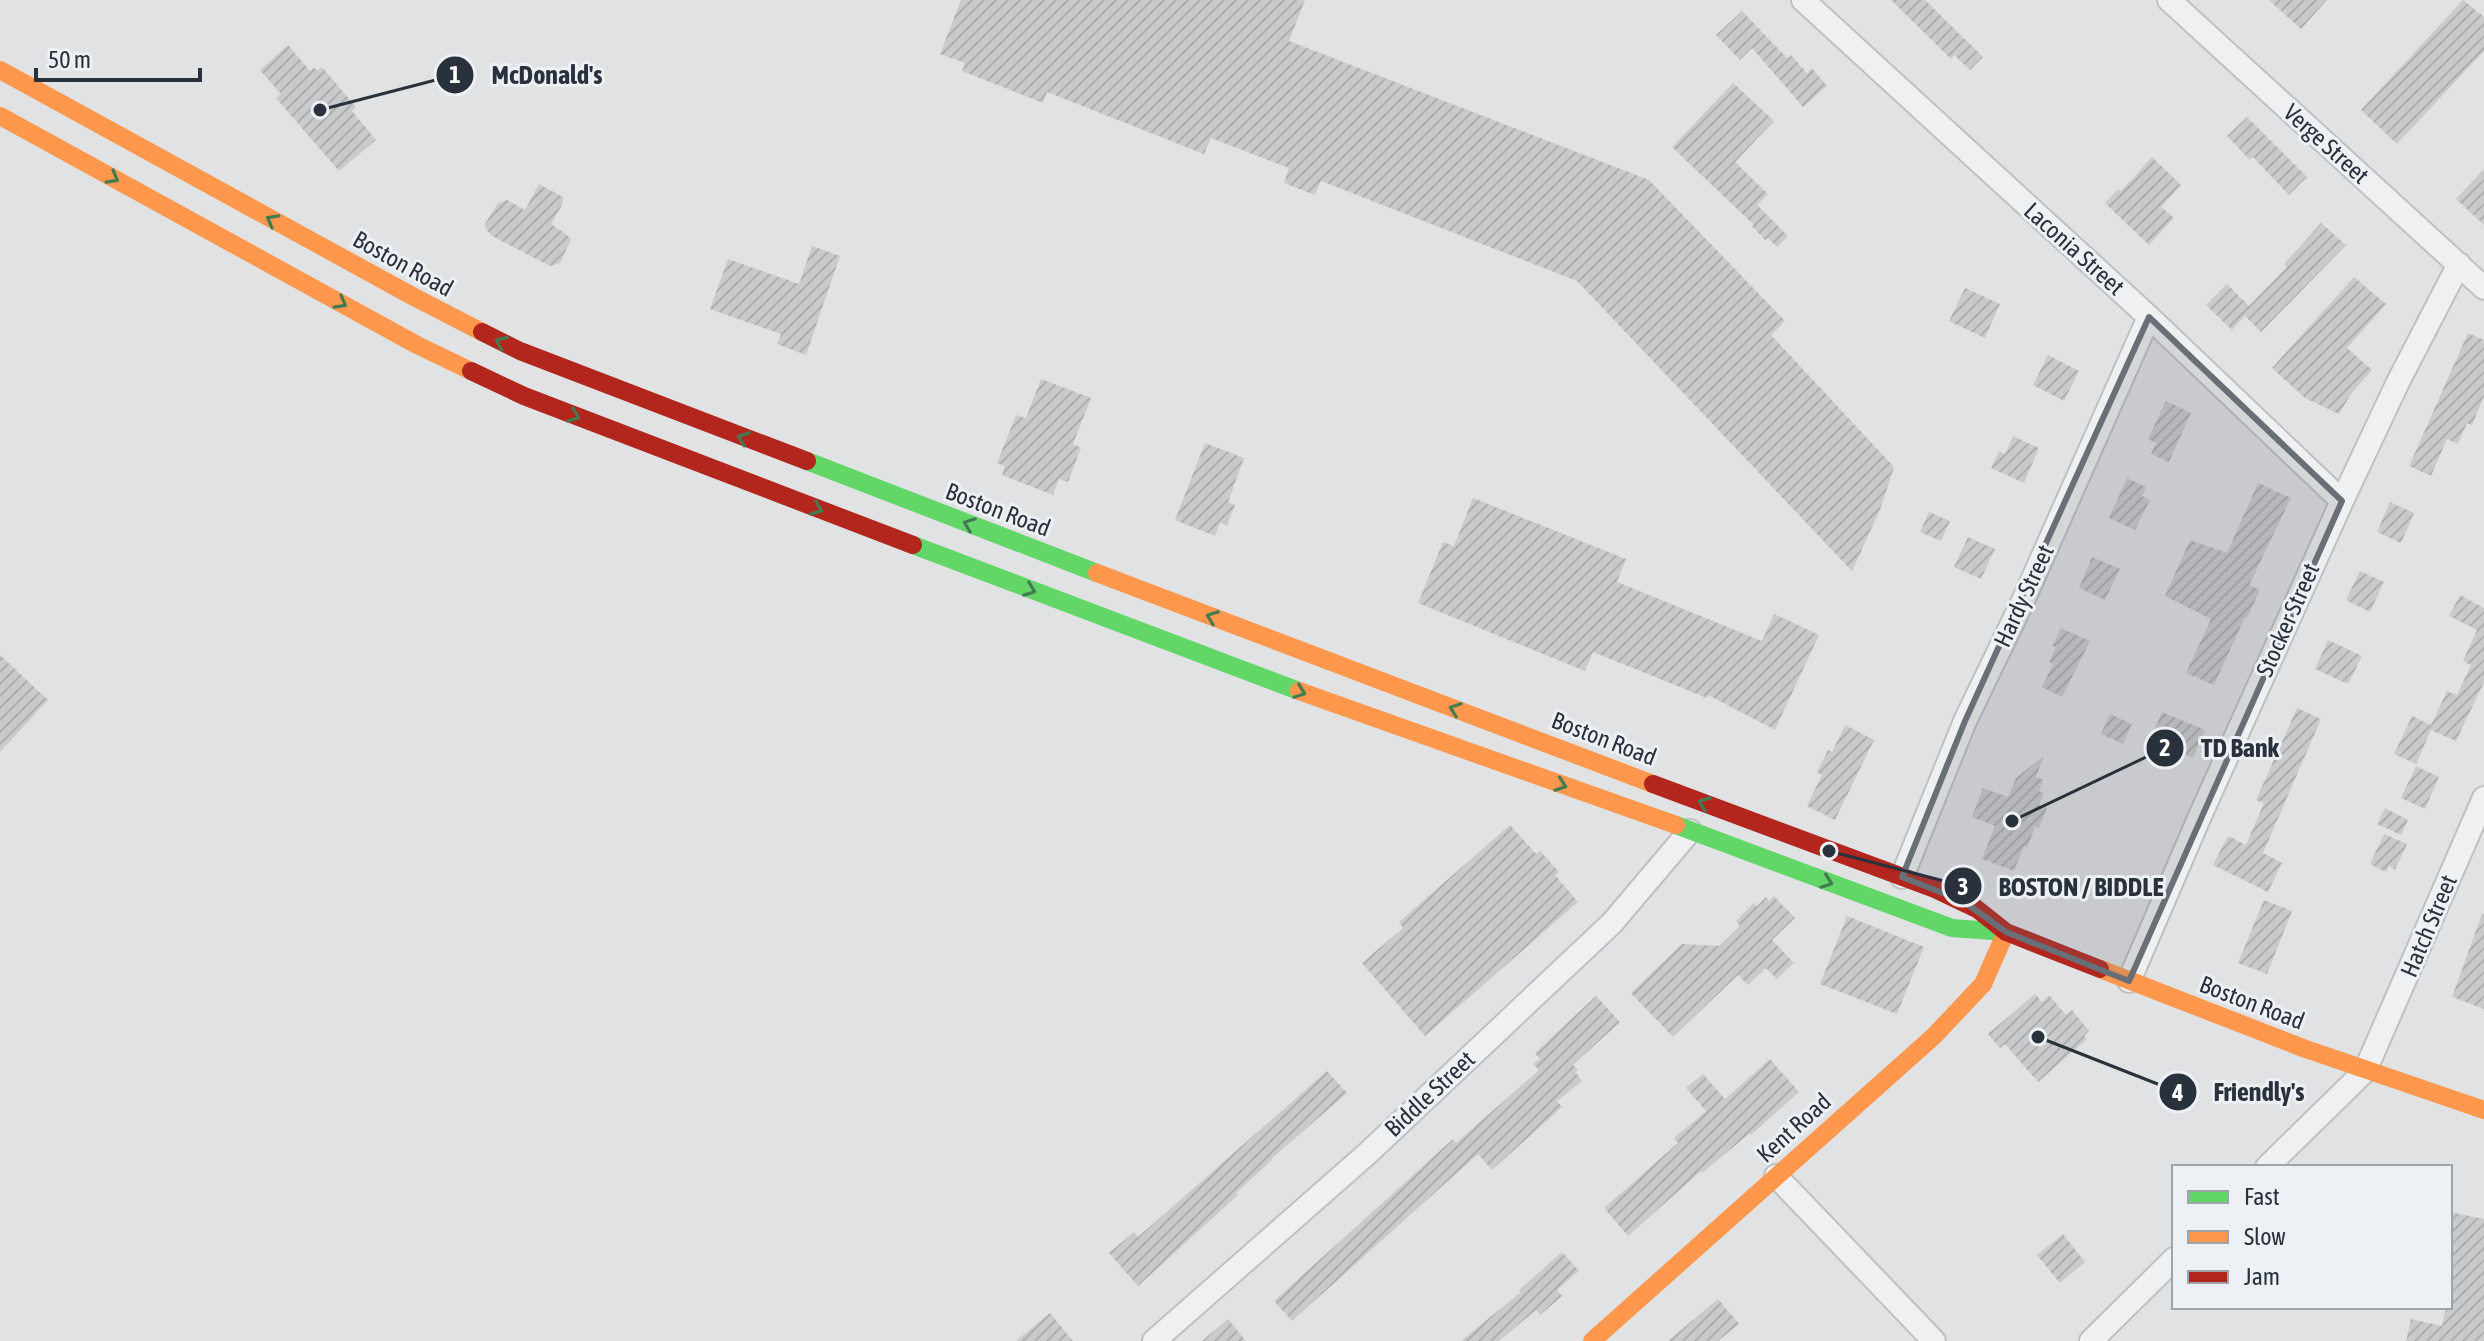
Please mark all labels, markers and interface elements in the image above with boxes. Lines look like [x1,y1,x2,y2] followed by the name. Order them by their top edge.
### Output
[36,32,200,82] scale bar
[48,46,91,73] text: 50 m
[435,50,618,100] callout: McDonald's
[492,60,602,90] text: McDonald's
[449,61,461,88] text: 1
[2278,98,2374,189] street label: Verge Street
[104,168,119,183] one-way arrow
[2019,197,2130,300] street label: Laconia Street
[266,214,280,229] one-way arrow
[349,225,458,302] street label: Boston Road
[332,293,346,309] one-way arrow
[495,336,509,352] one-way arrow
[566,406,580,423] one-way arrow
[737,431,751,448] one-way arrow
[942,477,1054,542] street label: Boston Road
[809,499,823,516] one-way arrow
[963,517,977,534] one-way arrow
[1988,540,2059,651] street label: Hardy Street
[2251,559,2324,681] street label: Stocker Street
[1022,580,1036,597] one-way arrow
[1206,610,1220,627] one-way arrow
[1292,682,1306,698] one-way arrow
[1449,702,1463,719] one-way arrow
[1548,706,1660,771] street label: Boston Road
[2145,723,2295,773] callout: TD Bank
[2201,733,2280,763] text: TD Bank
[2159,734,2171,761] text: 2
[1553,775,1567,791] one-way arrow
[1698,796,1712,812] one-way arrow
[1943,861,2180,911] callout: BOSTON / BIDDLE
[2395,871,2462,981] street label: Hatch Street
[1820,872,1834,889] one-way arrow
[1999,872,2163,902] text: BOSTON / BIDDLE
[1957,873,1969,900] text: 3
[2196,970,2308,1035] street label: Boston Road
[1379,1045,1480,1142] street label: Biddle Street
[2158,1067,2321,1117] callout: Friendly's
[2213,1077,2305,1107] text: Friendly's
[2171,1079,2184,1106] text: 4
[1751,1088,1836,1168] street label: Kent Road
[2172,1165,2452,1309] legend
[2244,1183,2280,1210] text: Fast
[2244,1223,2286,1250] text: Slow
[2244,1263,2280,1290] text: Jam

